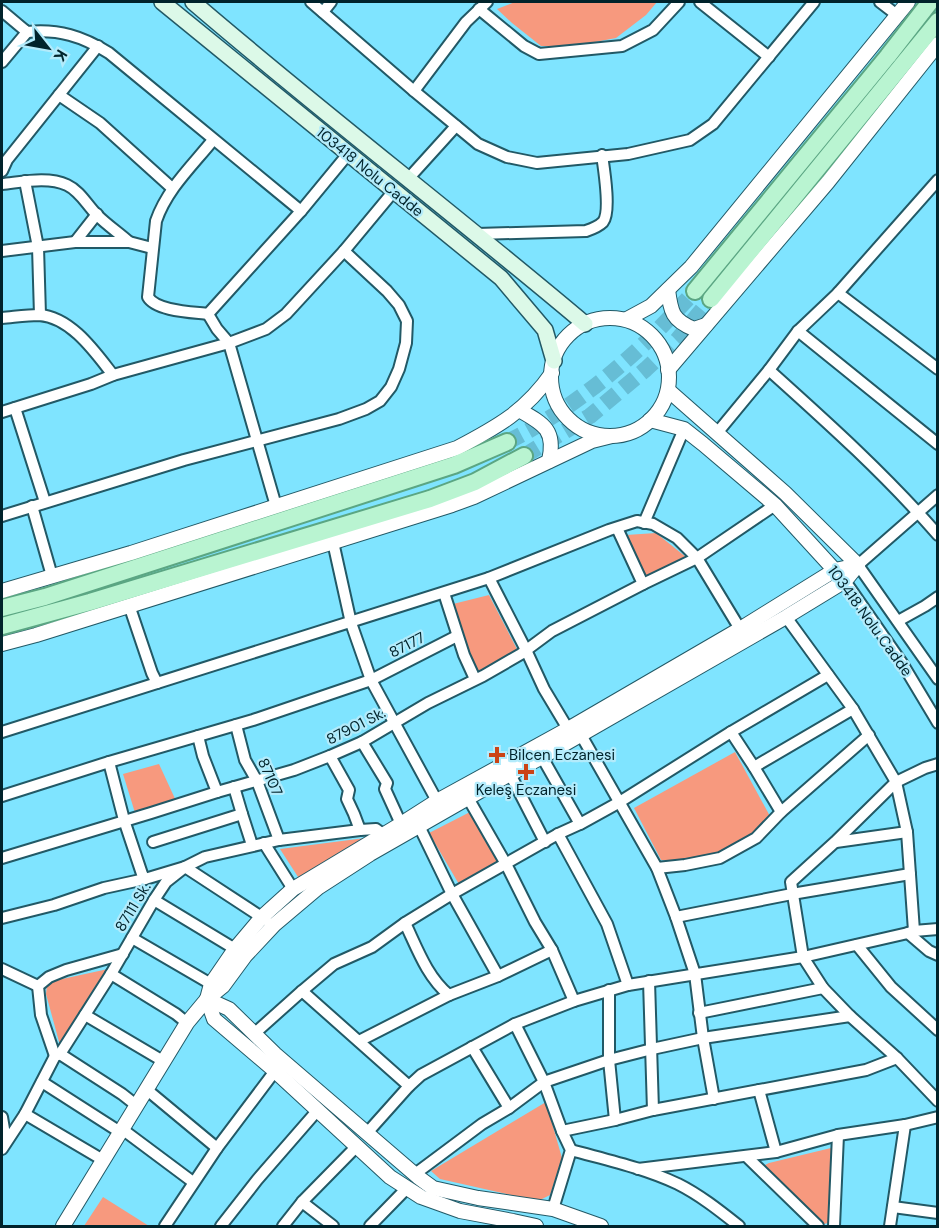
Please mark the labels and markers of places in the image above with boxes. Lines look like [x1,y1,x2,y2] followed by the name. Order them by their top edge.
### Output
[509,745,615,765] place label: Bilcen Eczanesi
[490,748,504,762] marker: Bilcen Eczanesi
[519,765,533,779] marker: Keleş Eczanesi
[476,780,576,800] place label: Keleş Eczanesi

